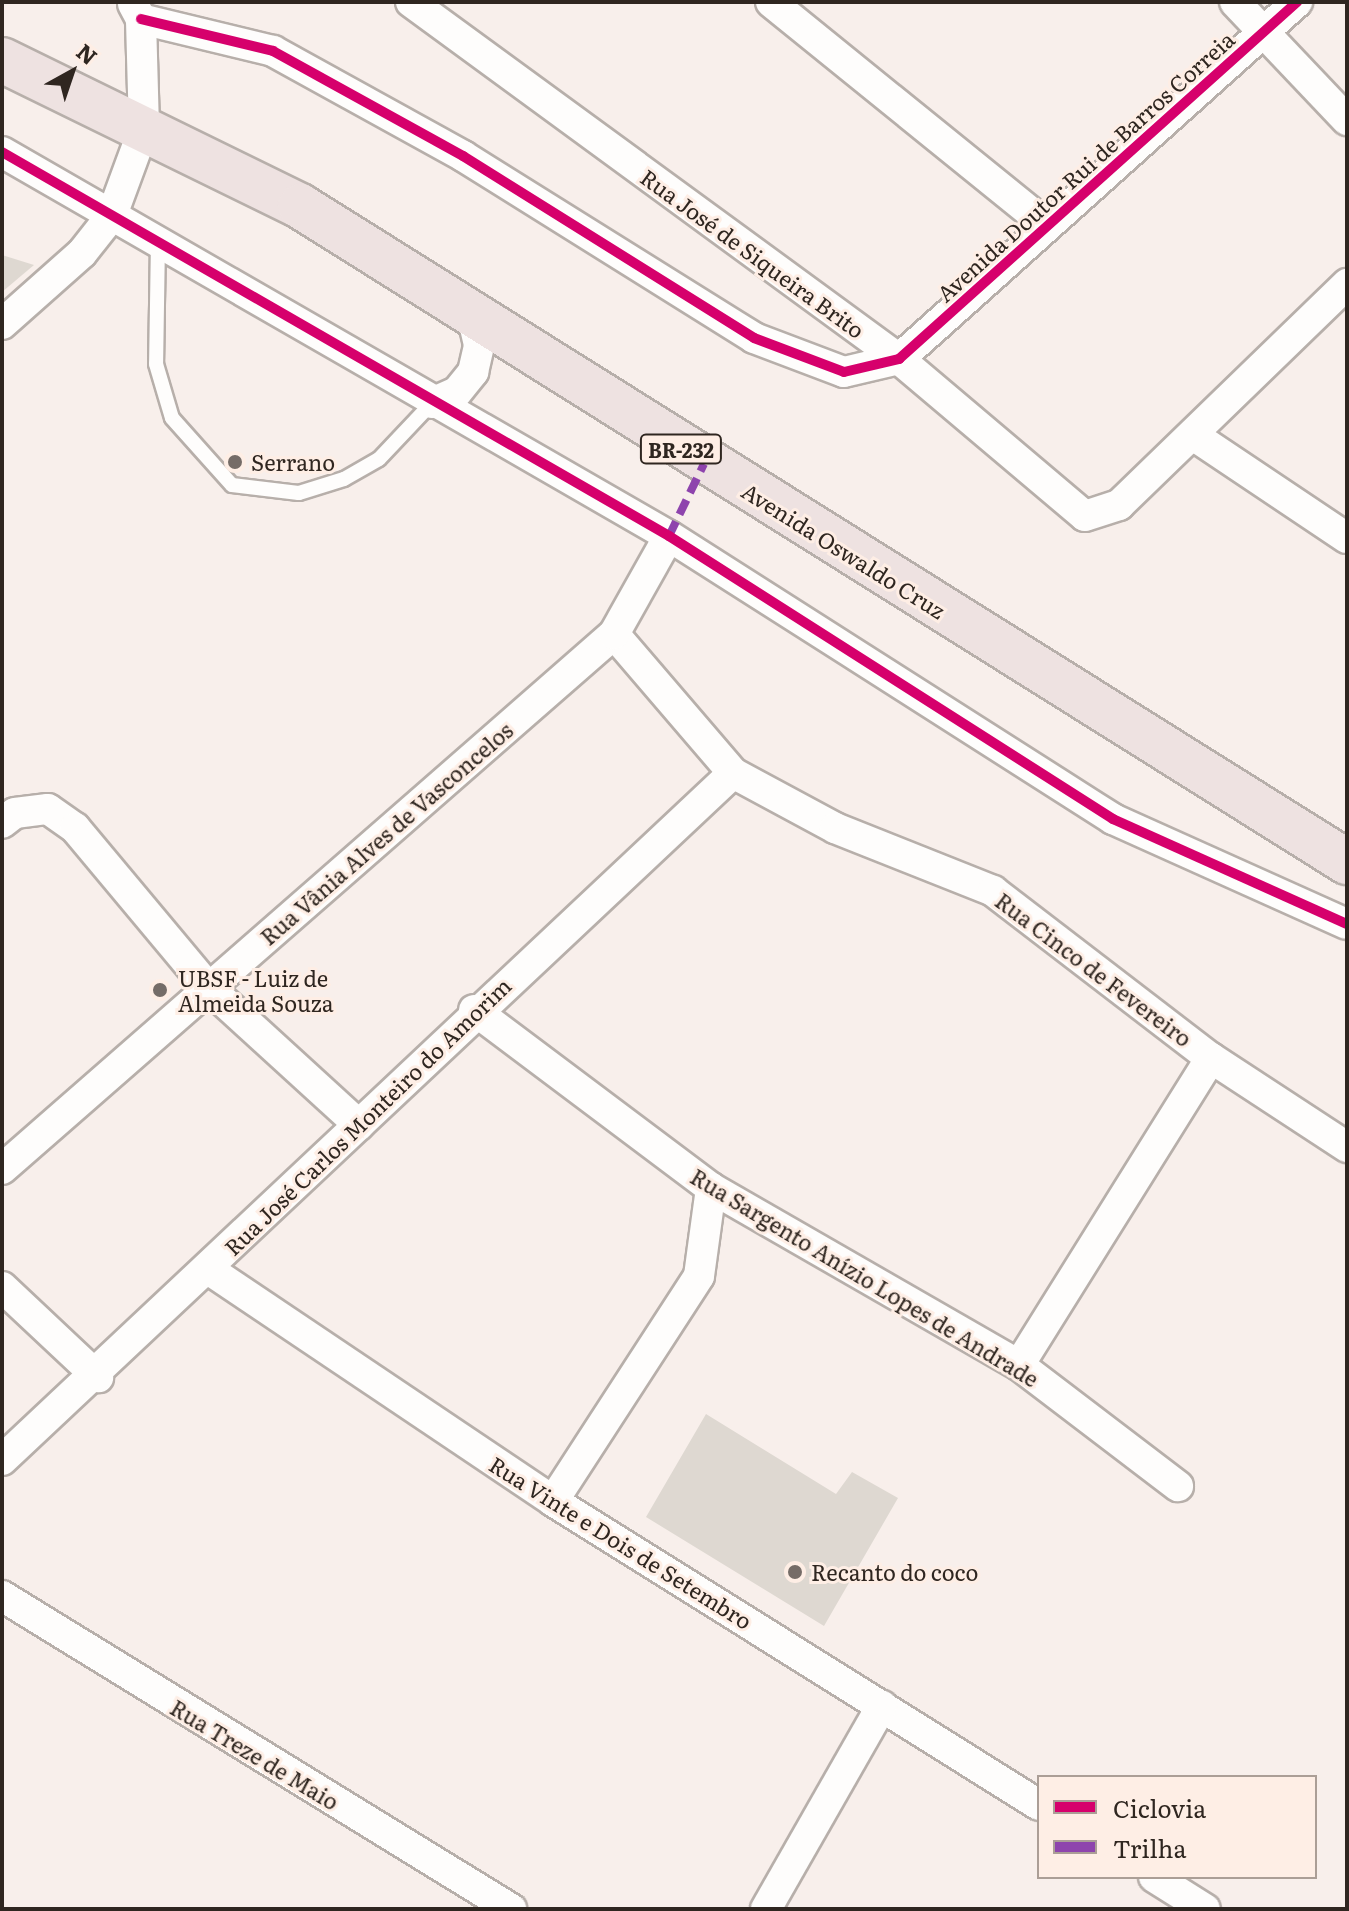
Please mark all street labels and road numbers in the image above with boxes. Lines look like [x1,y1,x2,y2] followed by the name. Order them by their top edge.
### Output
[931,25,1239,307] street label: Avenida Doutor Rui de Barros Correia
[636,163,870,343] street label: Rua José de Siqueira Brito
[639,433,723,465] road number: BR-232
[737,477,951,623] street label: Avenida Oswaldo Cruz
[254,716,518,950] street label: Rua Vânia Alves de Vasconcelos
[991,887,1197,1051] street label: Rua Cinco de Fevereiro
[218,972,516,1260] street label: Rua José Carlos Monteiro do Amorim
[686,1162,1044,1392] street label: Rua Sargento Anízio Lopes de Andrade
[485,1450,757,1634] street label: Rua Vinte e Dois de Setembro
[166,1693,344,1815] street label: Rua Treze de Maio

